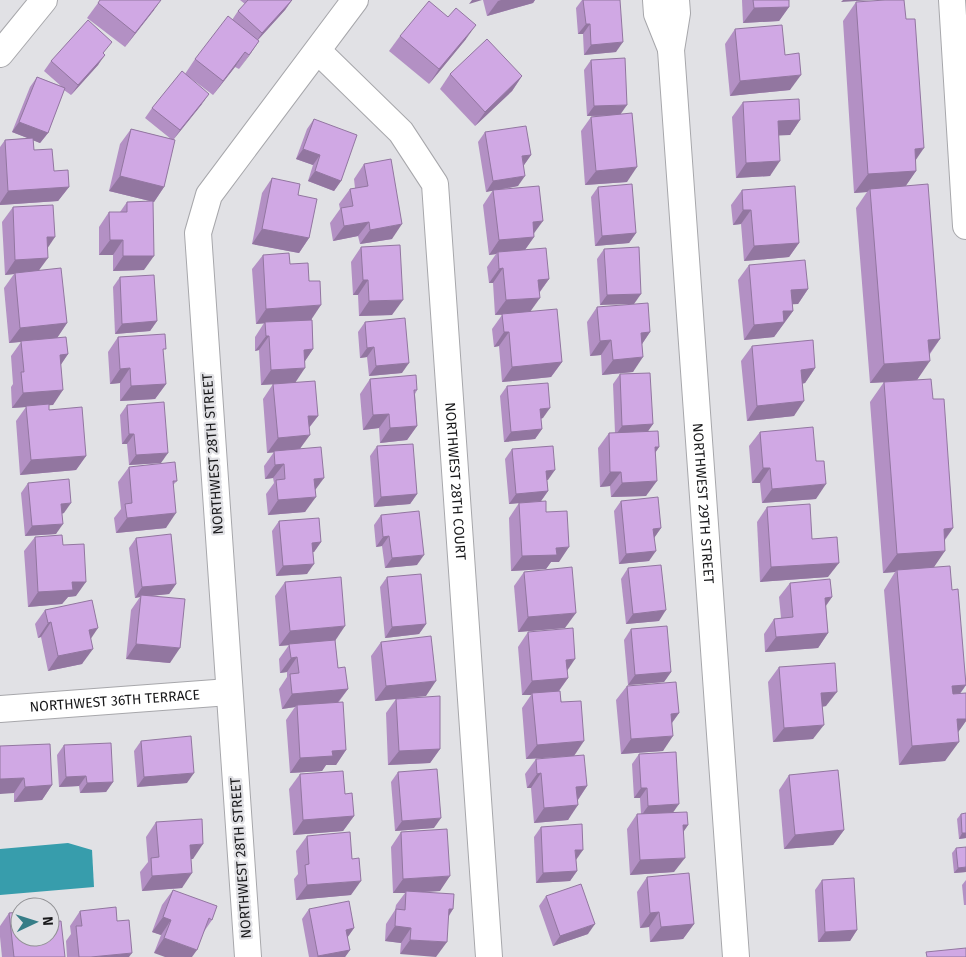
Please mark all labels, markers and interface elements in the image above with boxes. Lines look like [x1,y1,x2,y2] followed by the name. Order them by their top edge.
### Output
[199,372,227,535] street label: NORTHWEST 28TH STREET
[442,402,470,562] street label: NORTHWEST 28TH COURT
[689,422,718,585] street label: NORTHWEST 29TH STREET
[29,686,200,715] street label: NORTHWEST 36TH TERRACE
[227,776,255,939] street label: NORTHWEST 28TH STREET
[10,897,60,947] north arrow
[39,916,56,926] text: N

